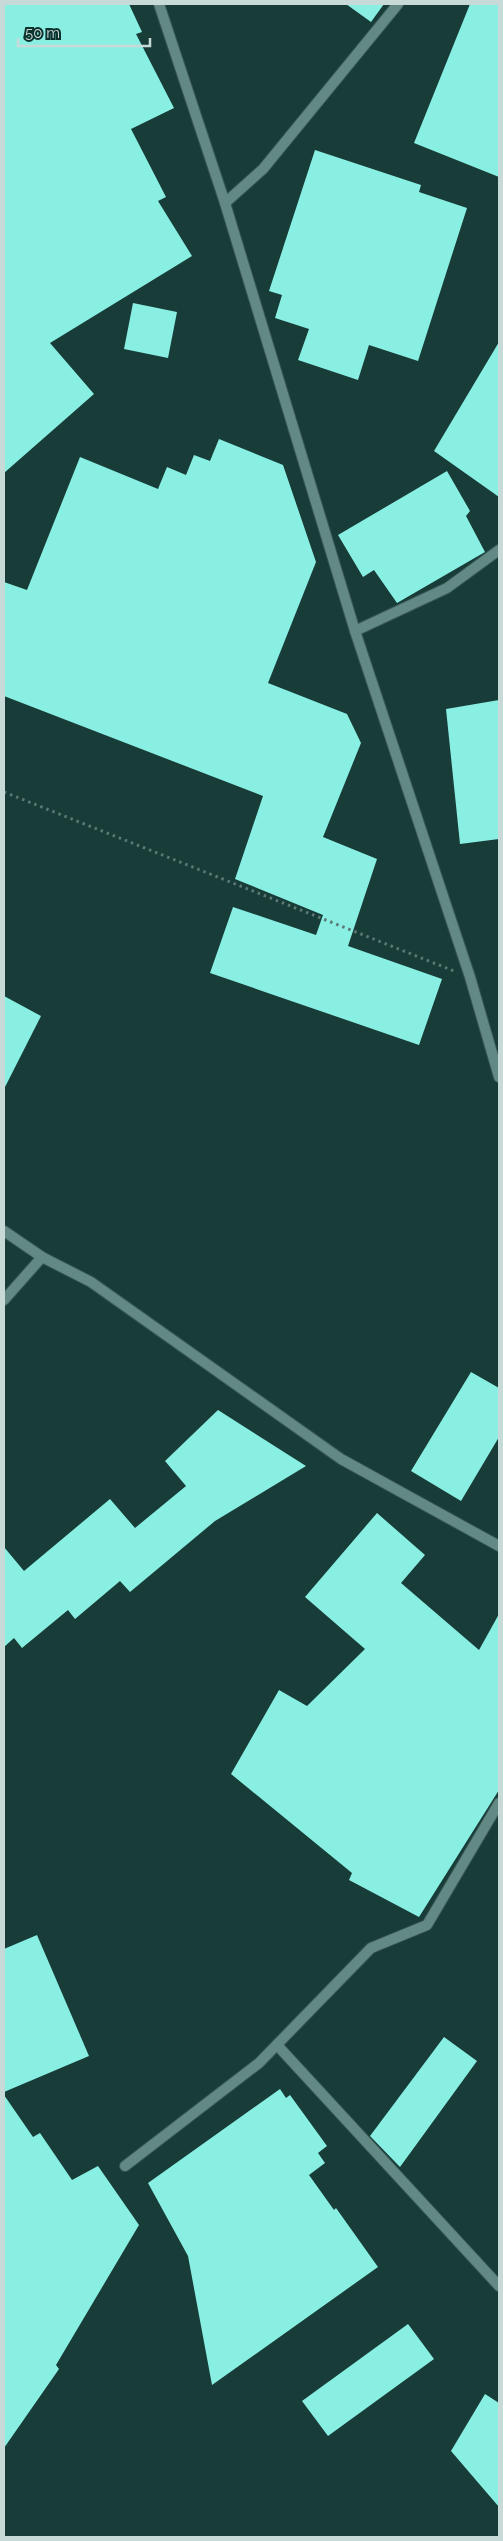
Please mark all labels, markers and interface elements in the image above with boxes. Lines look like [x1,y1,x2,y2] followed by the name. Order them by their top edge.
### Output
[18,15,150,47] scale bar
[25,24,60,42] text: 50 m

